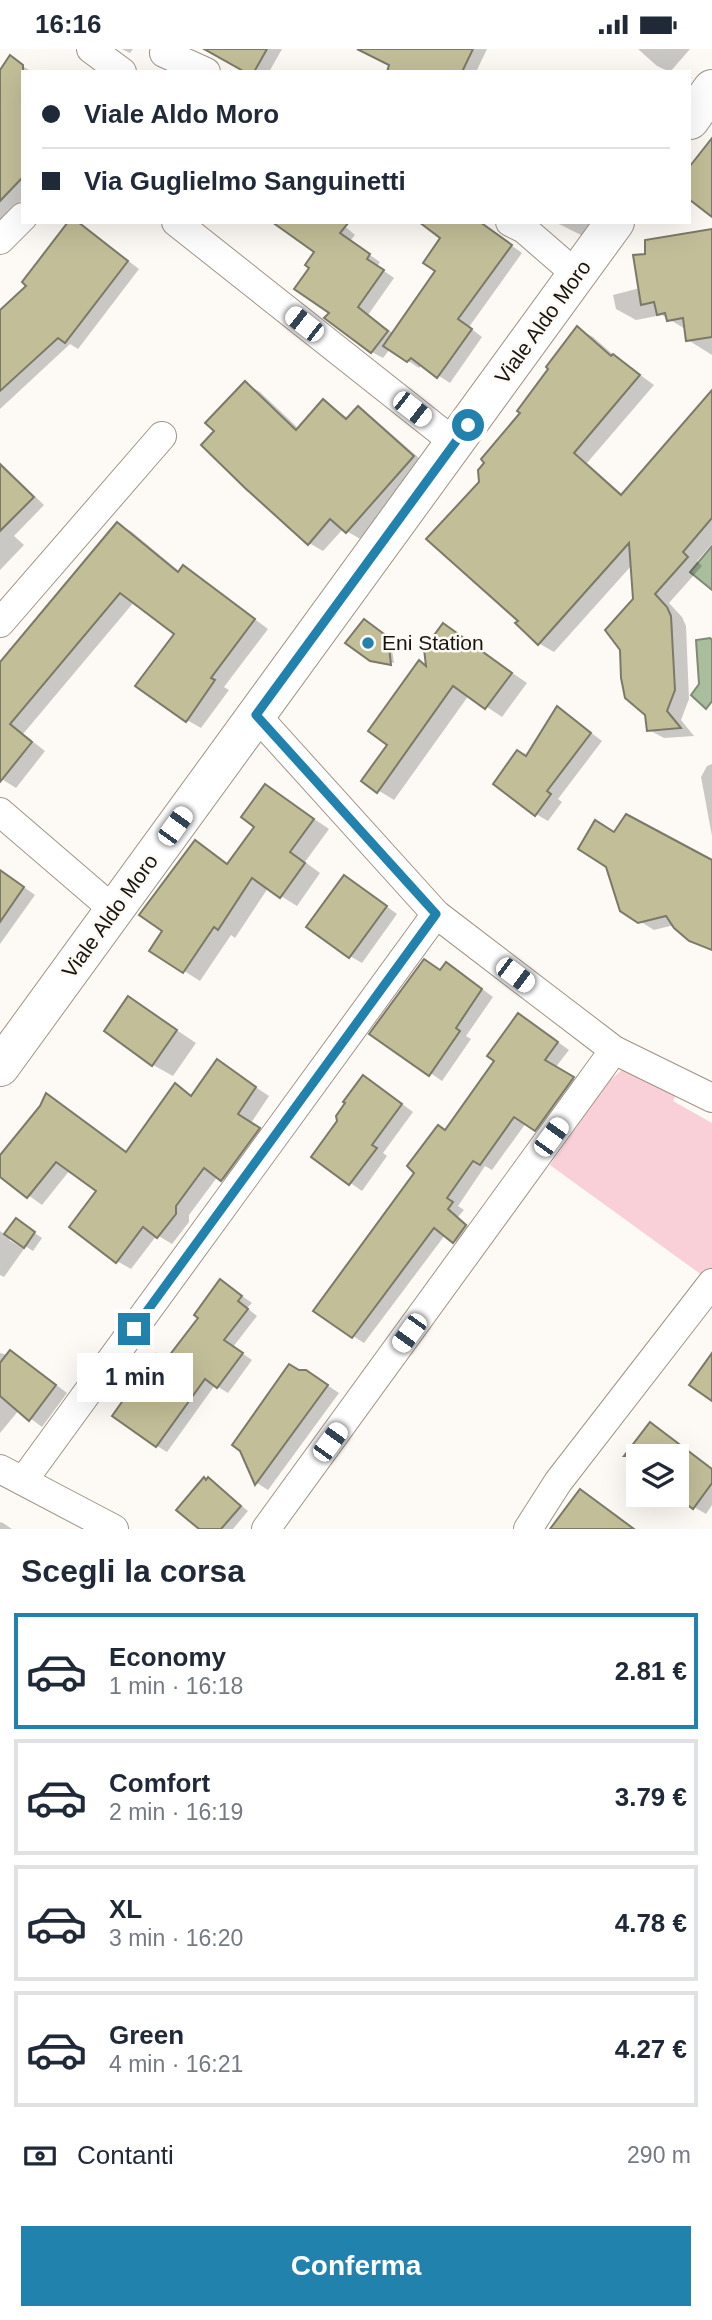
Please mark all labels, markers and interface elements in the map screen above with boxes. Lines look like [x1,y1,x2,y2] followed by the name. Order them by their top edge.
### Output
[35,9,102,39] text: 16:16
[84,99,279,129] text: Viale Aldo Moro
[84,166,406,196] text: Via Guglielmo Sanguinetti
[490,256,595,388] street label: Viale Aldo Moro
[281,303,328,345] car
[389,388,436,430] car
[452,409,484,441] route start
[382,631,484,654] place label: Eni Station
[360,635,376,651] marker: Eni Station
[155,803,196,849] car
[57,850,162,982] street label: Viale Aldo Moro
[492,954,539,996] car
[531,1114,572,1160] car
[389,1310,430,1356] car
[118,1313,150,1345] route end
[76,1353,192,1403] callout: 1 min
[105,1364,165,1390] text: 1 min
[310,1419,351,1465] car
[626,1444,689,1507] map controls
[626,1444,689,1507] button: layers
[21,1553,245,1589] text: Scegli la corsa
[25,1640,88,1703] icon: car
[109,1642,226,1672] text: Economy
[615,1656,687,1686] text: 2.81 €
[109,1673,243,1699] text: 1 min · 16:18
[25,1766,88,1829] icon: car
[109,1768,210,1798] text: Comfort
[615,1782,687,1812] text: 3.79 €
[109,1799,243,1825] text: 2 min · 16:19
[25,1892,88,1955] icon: car
[109,1894,142,1924] text: XL
[615,1908,687,1938] text: 4.78 €
[109,1925,243,1951] text: 3 min · 16:20
[25,2018,88,2081] icon: car
[109,2020,184,2050] text: Green
[615,2034,687,2064] text: 4.27 €
[109,2051,243,2077] text: 4 min · 16:21
[21,2137,59,2175] icon: cash
[77,2140,174,2170] text: Contanti
[627,2142,691,2168] text: 290 m
[21,2226,691,2306] button: Conferma

